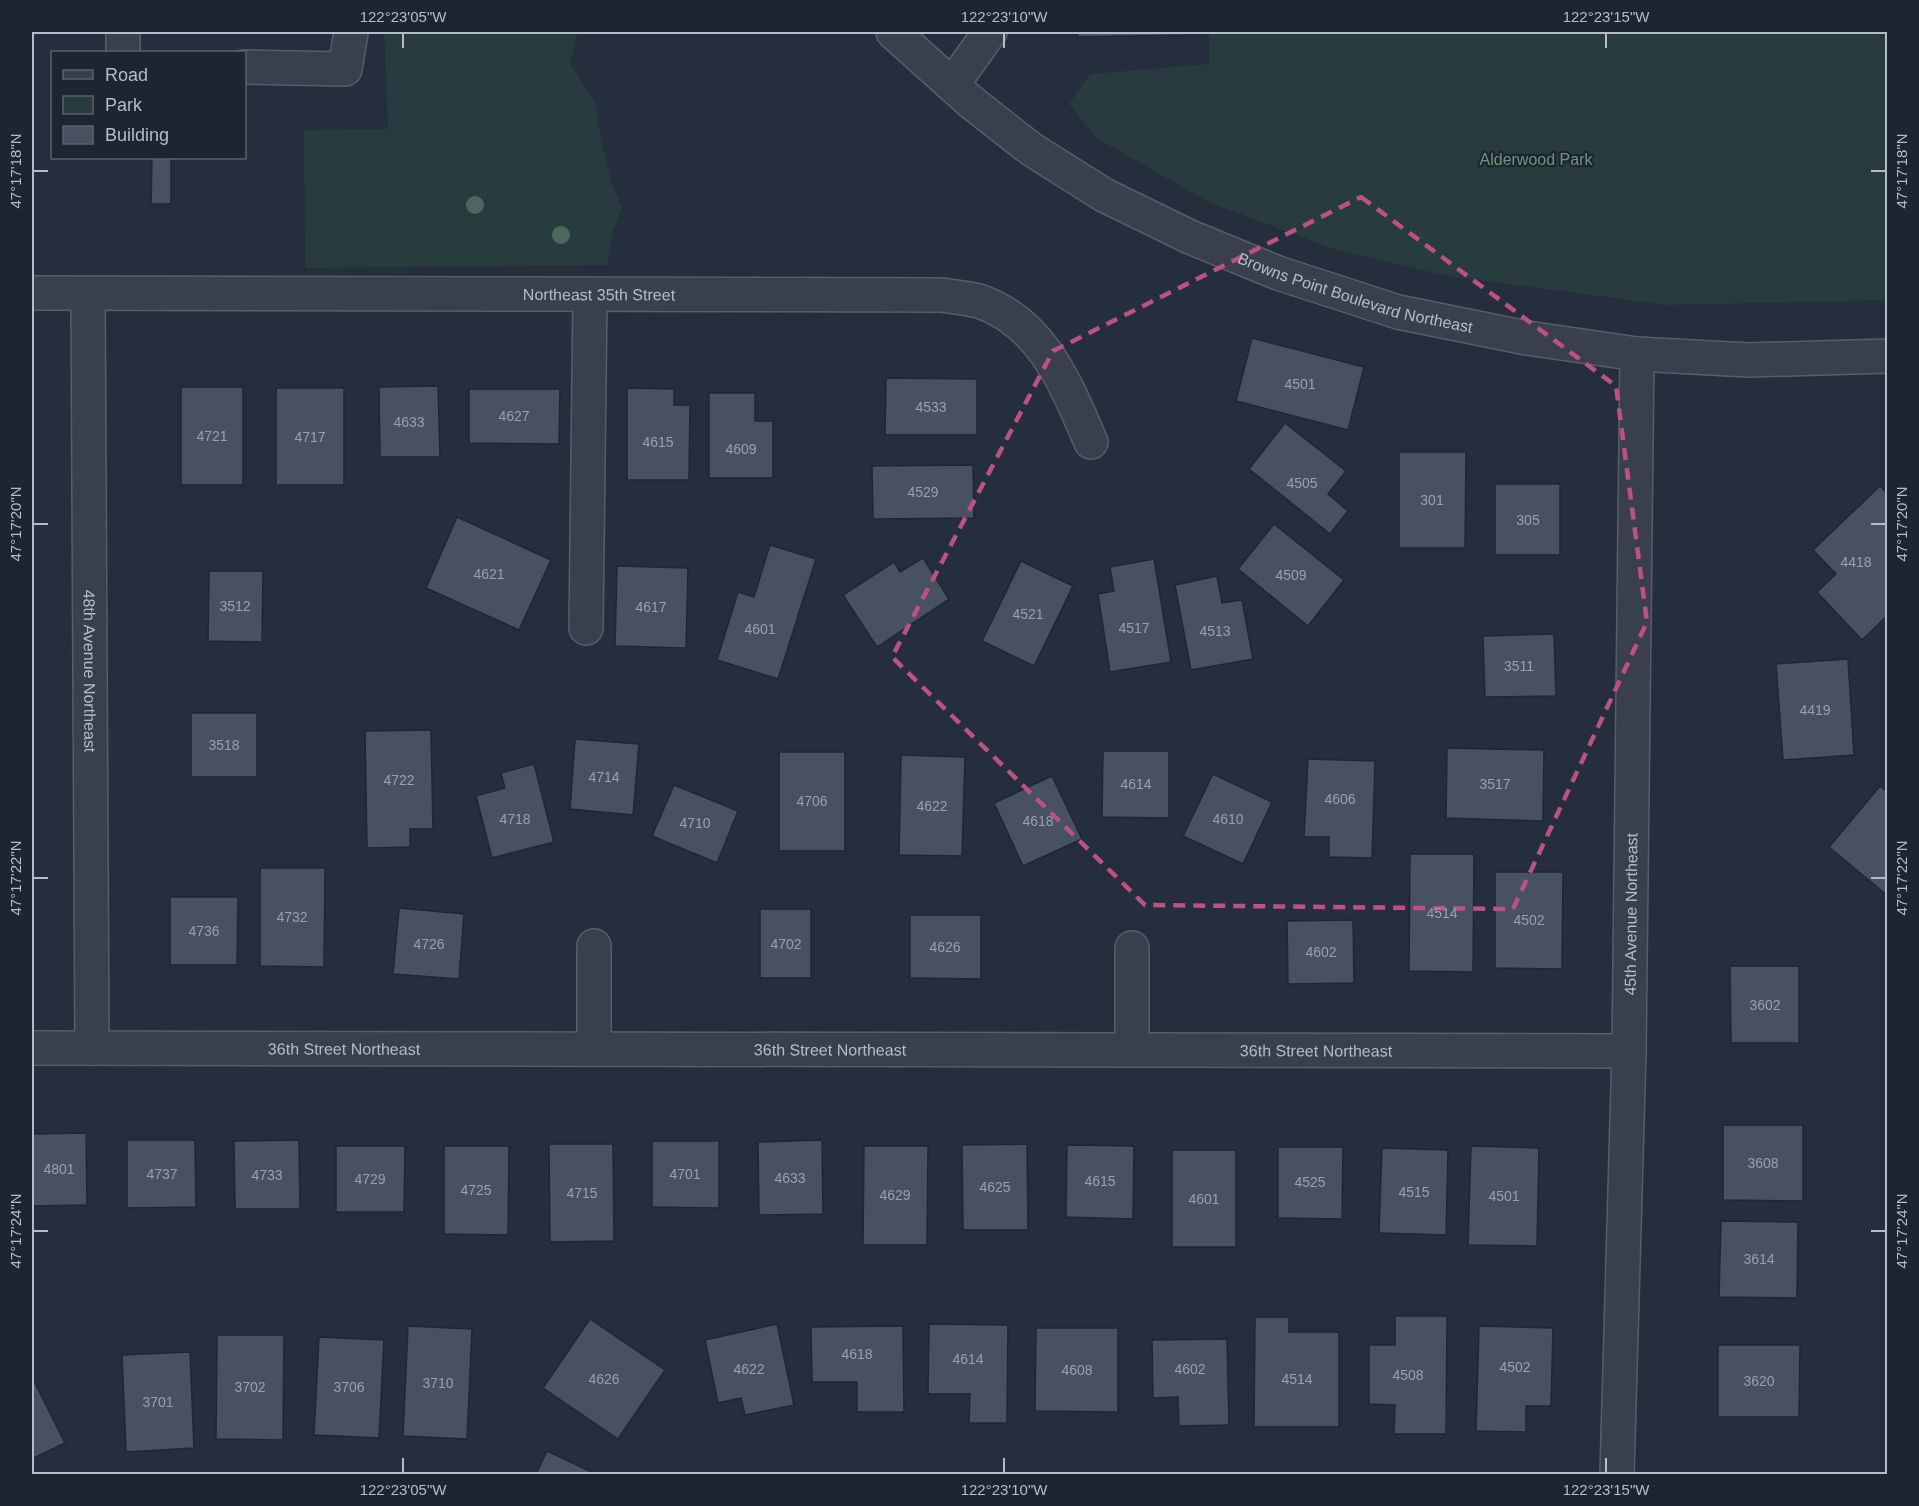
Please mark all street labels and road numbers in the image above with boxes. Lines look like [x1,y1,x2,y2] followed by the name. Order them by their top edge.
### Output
[1235,250,1475,336] street label: Browns Point Boulevard Northeast
[523,286,676,303] street label: Northeast 35th Street
[81,590,98,753] street label: 48th Avenue Northeast
[1622,832,1641,996] street label: 45th Avenue Northeast
[268,1040,421,1058] street label: 36th Street Northeast
[754,1041,907,1059] street label: 36th Street Northeast
[1240,1042,1393,1060] street label: 36th Street Northeast

